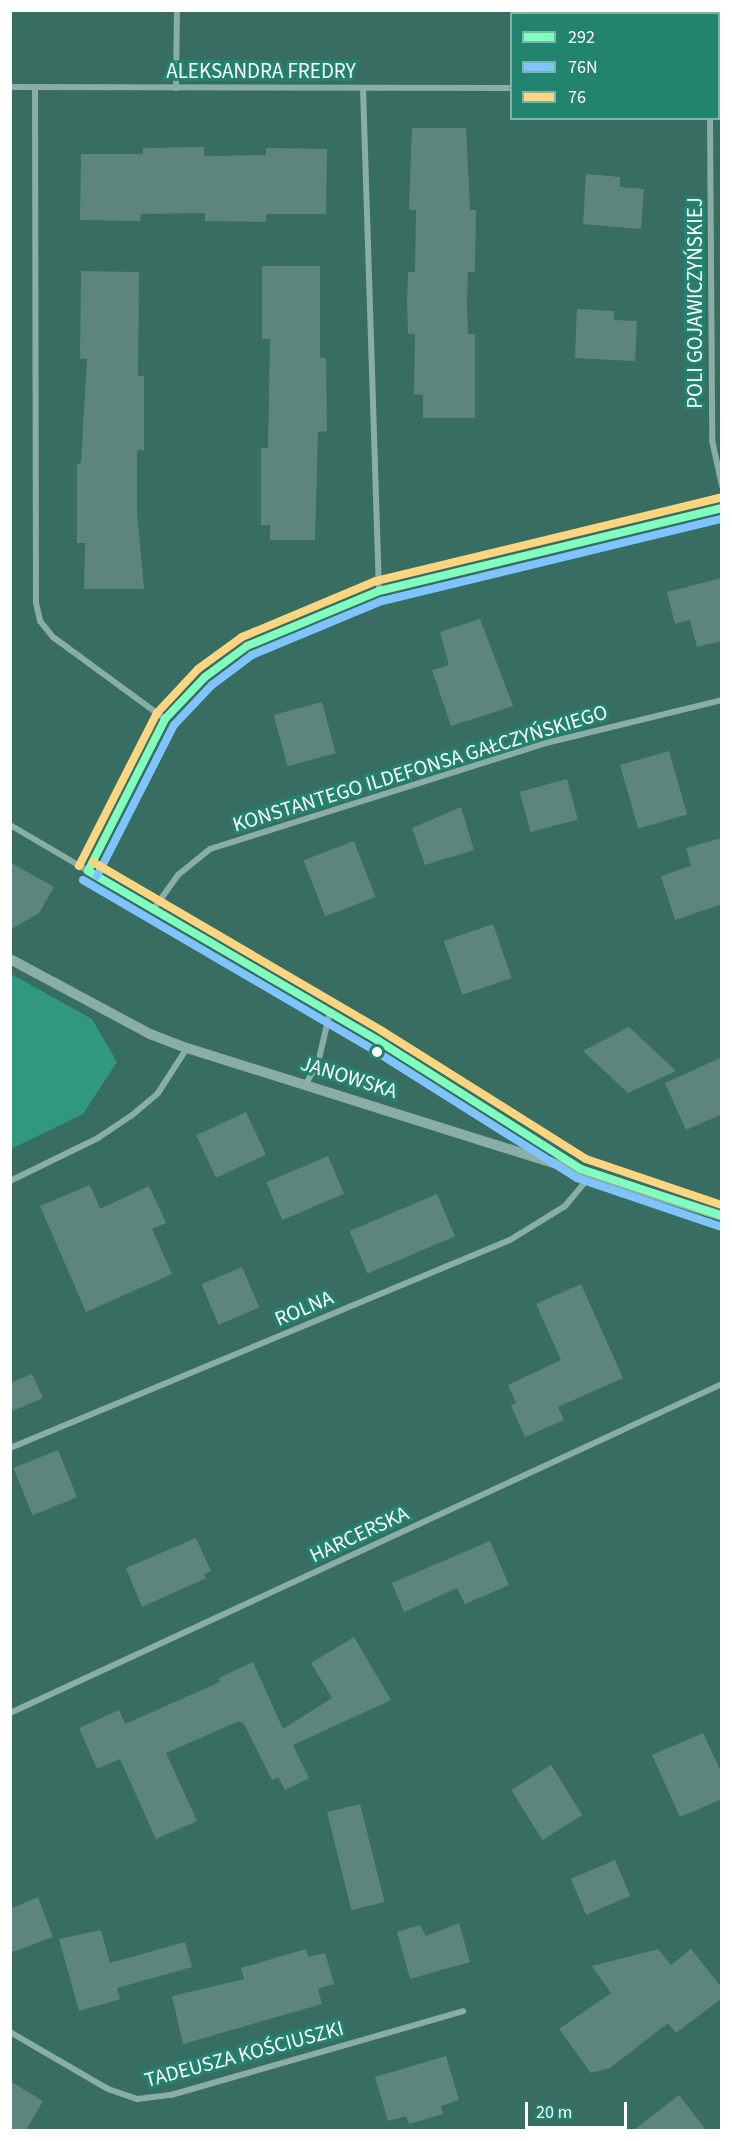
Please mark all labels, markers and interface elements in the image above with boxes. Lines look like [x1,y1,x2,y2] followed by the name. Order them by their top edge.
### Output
[510,12,720,120] legend
[568,25,595,50] text: 292
[568,55,598,80] text: 76N
[166,58,356,84] street label: ALEKSANDRA FREDRY
[568,85,586,110] text: 76
[682,197,708,409] street label: POLI GOJAWICZYŃSKIEJ
[230,699,610,837] street label: KONSTANTEGO ILDEFONSA GAŁCZYŃSKIEGO
[371,1046,383,1058] unlabelled marker
[298,1050,400,1104] street label: JANOWSKA
[271,1284,337,1332] street label: ROLNA
[305,1500,413,1568] street label: HARCERSKA
[142,2015,346,2093] street label: TADEUSZA KOŚCIUSZKI
[528,2090,630,2128] scale bar
[536,2100,572,2125] text: 20 m

